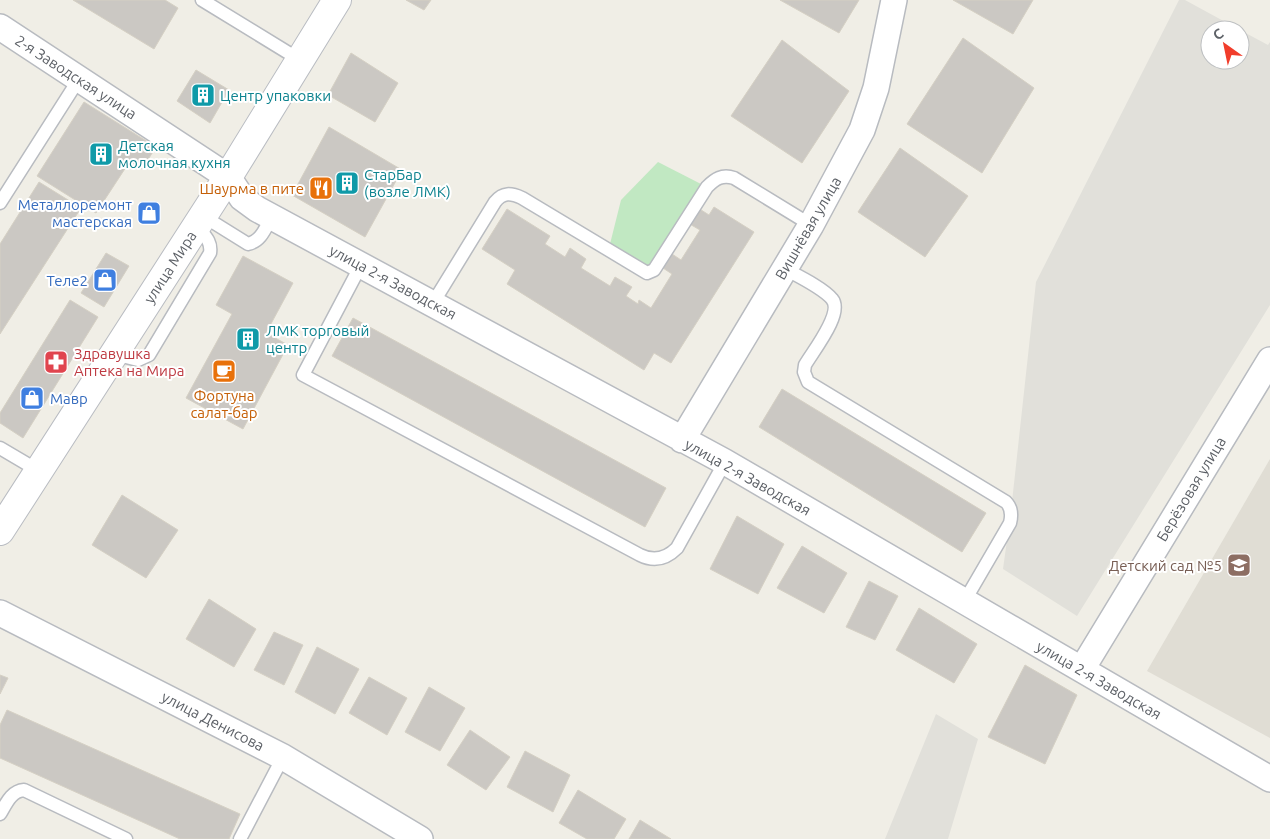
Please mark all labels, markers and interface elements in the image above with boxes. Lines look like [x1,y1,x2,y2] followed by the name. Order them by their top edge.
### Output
[1200,20,1250,70] north arrow
[1210,25,1226,43] text: С
[12,31,140,123] street label: 2-я Заводская улица
[190,82,216,108] building icon: Центр упаковки
[220,87,331,104] place label: Центр упаковки
[118,137,231,171] place label: Детская молочная кухня
[88,141,114,167] building icon: Детская молочная кухня
[364,166,451,200] place label: СтарБар (возле ЛМК)
[334,170,360,196] building icon: СтарБар (возле ЛМК)
[772,173,844,283] street label: Вишнёвая улица
[308,175,334,201] restaurant icon: Шаурма в пите
[200,180,304,197] place label: Шаурма в пите
[18,196,132,230] place label: Металлоремонт мастерская
[136,200,162,226] shop icon: Металлоремонт мастерская
[140,228,200,306] street label: улица Мира
[327,241,459,323] street label: улица 2-я Заводская
[92,267,118,293] shop icon: Теле2
[47,272,88,289] place label: Теле2
[266,322,369,356] place label: ЛМК торговый центр
[235,326,261,352] building icon: ЛМК торговый центр
[74,345,184,379] place label: Здравушка Аптека на Мира
[43,349,69,375] pharmacy icon: Здравушка Аптека на Мира
[211,358,237,384] cafe icon: Фортуна салат-бар
[19,385,45,411] shop icon: Мавр
[190,387,258,421] place label: Фортуна салат-бар
[50,390,88,407] place label: Мавр
[1153,434,1229,544] street label: Берёзовая улица
[682,435,814,519] street label: улица 2-я Заводская
[1226,552,1252,578] school or university icon: Детский сад №5
[1109,557,1222,574] place label: Детский сад №5
[1034,637,1164,723] street label: улица 2-я Заводская
[159,688,267,754] street label: улица Денисова

